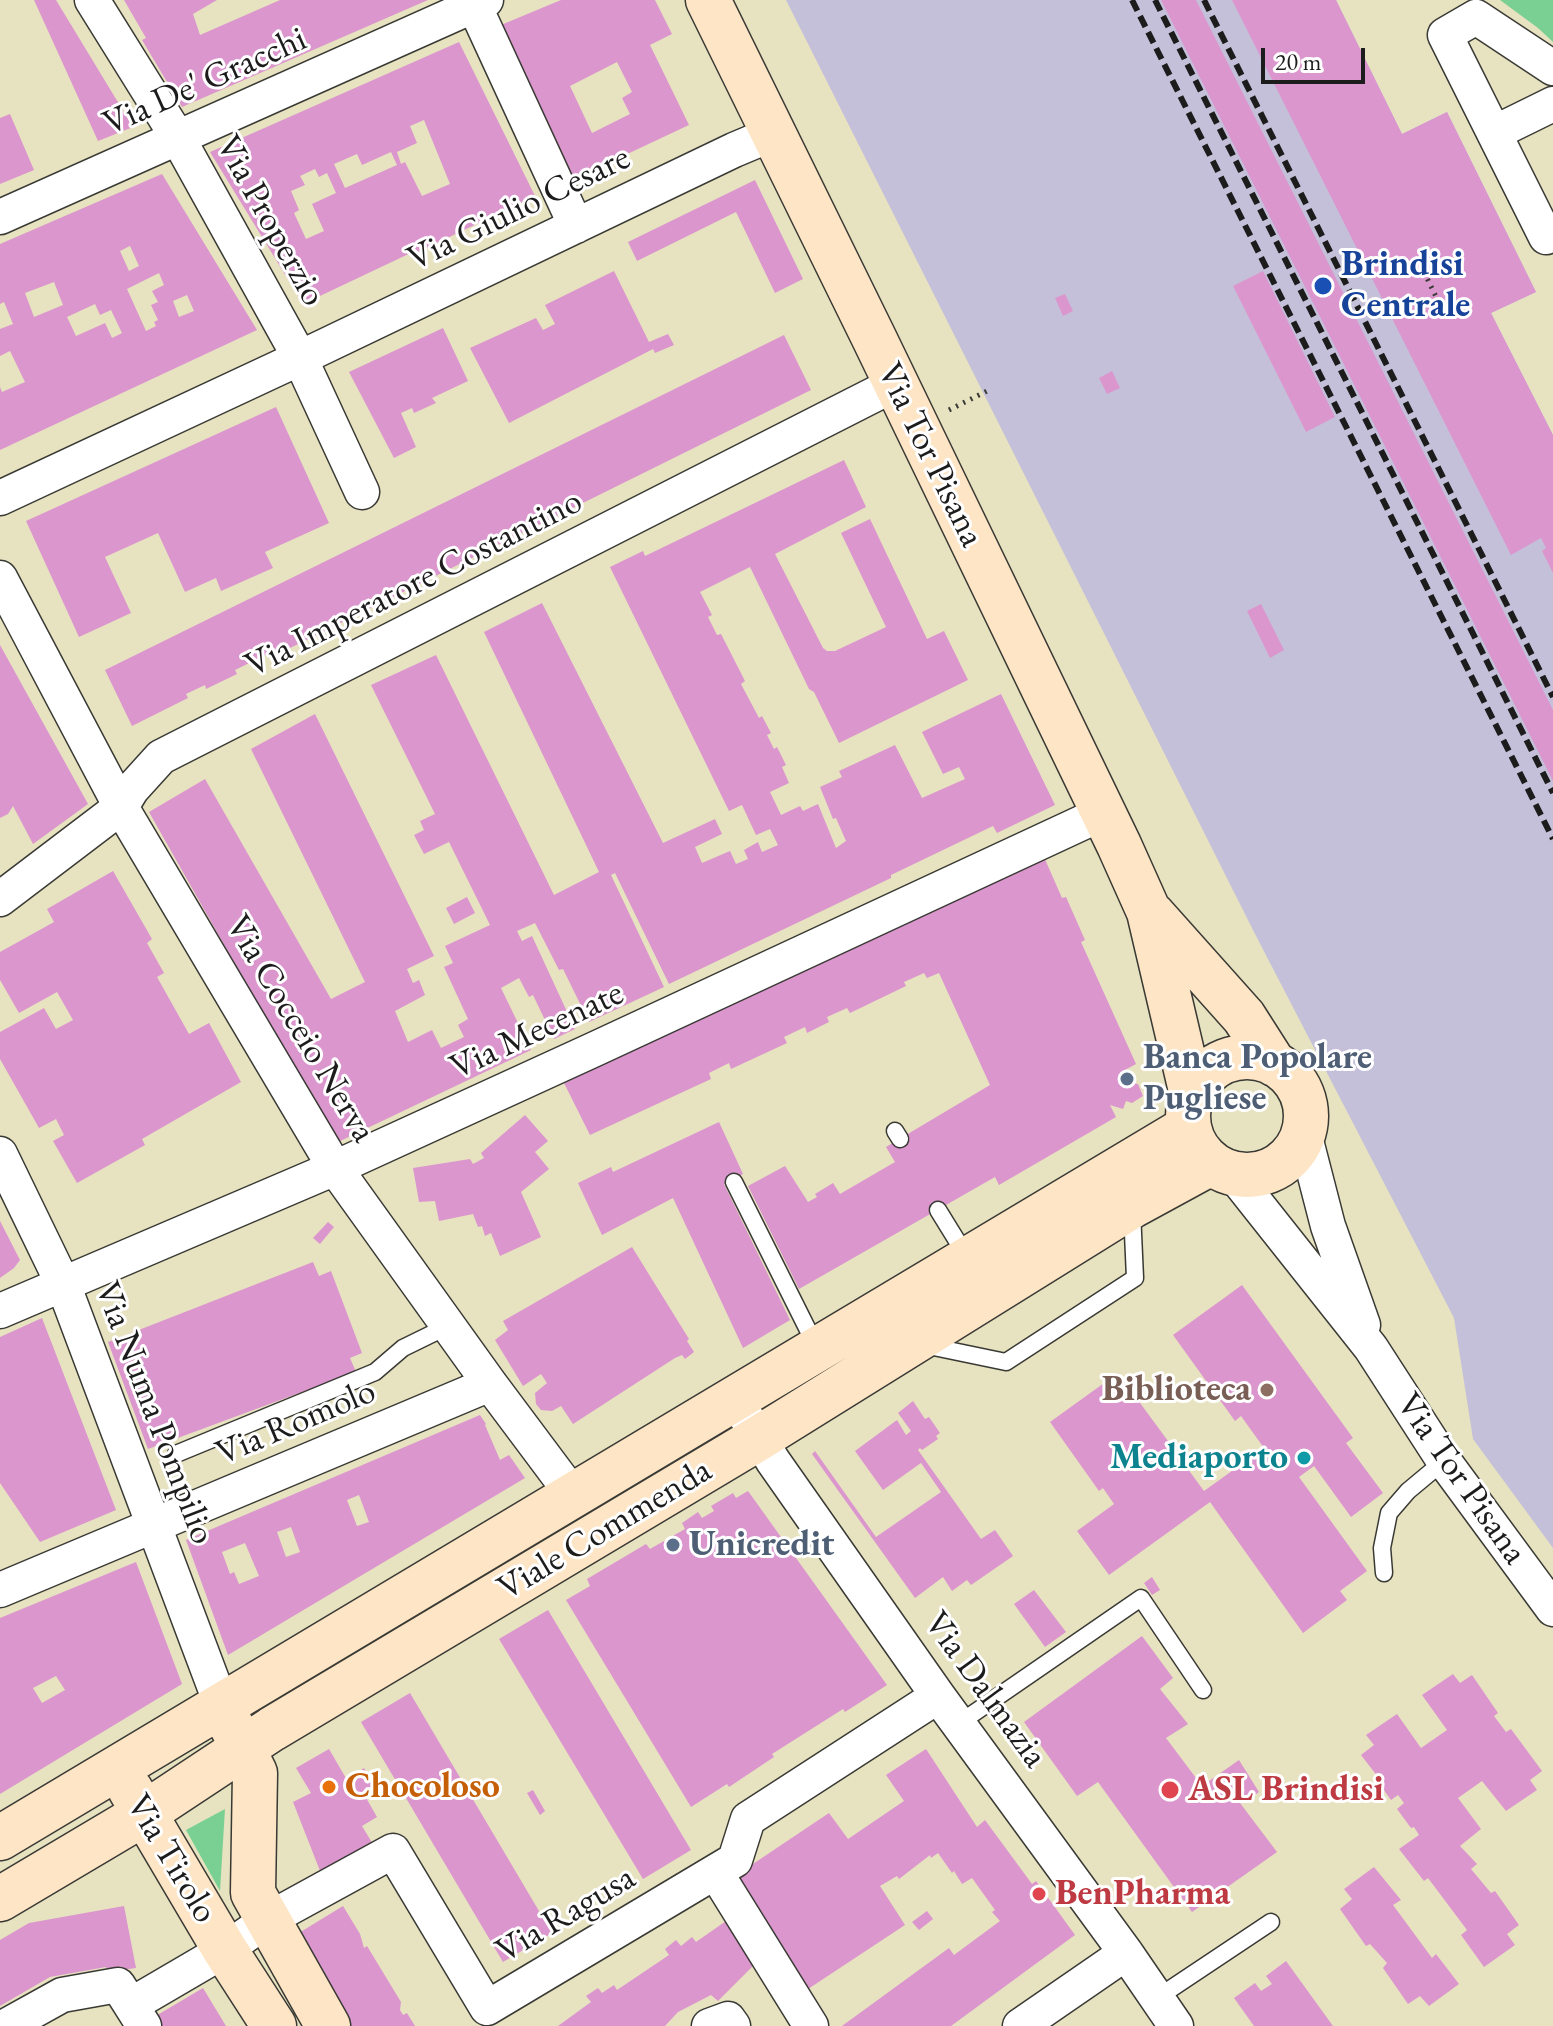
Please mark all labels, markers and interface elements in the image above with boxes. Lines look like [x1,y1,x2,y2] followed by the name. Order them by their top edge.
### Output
[97,18,313,146] street label: Via De' Gracchi
[1265,32,1369,82] scale bar
[1275,46,1322,77] text: 20 m
[205,128,335,314] street label: Via Properzio
[401,137,637,281] street label: Via Giulio Cesare
[1341,243,1470,328] place label: Brindisi Centrale
[1312,275,1334,297] marker: Brindisi Centrale
[867,356,993,554] street label: Via Tor Pisana
[238,480,590,688] street label: Via Imperatore Costantino
[215,908,385,1150] street label: Via Cocceio Nerva
[444,972,630,1090] street label: Via Mecenate
[1143,1036,1372,1121] place label: Banca Popolare Pugliese
[1118,1070,1136,1088] marker: Banca Popolare Pugliese
[84,1276,224,1550] street label: Via Numa Pompilio
[1102,1368,1251,1412] place label: Biblioteca
[210,1370,382,1476] street label: Via Romolo
[1258,1381,1276,1399] marker: Biblioteca
[1386,1385,1536,1573] street label: Via Tor Pisana
[1110,1436,1288,1480] place label: Mediaporto
[490,1449,720,1611] street label: Viale Commenda
[1295,1449,1313,1467] marker: Mediaporto
[689,1523,835,1567] place label: Unicredit
[664,1536,682,1554] marker: Unicredit
[914,1604,1056,1776] street label: Via Dalmazia
[345,1765,500,1809] place label: Chocoloso
[1188,1768,1384,1812] place label: ASL Brindisi
[320,1778,338,1796] marker: Chocoloso
[1159,1779,1181,1801] marker: ASL Brindisi
[116,1787,226,1931] street label: Via Tirolo
[489,1857,643,1973] street label: Via Ragusa
[1055,1872,1230,1916] place label: BenPharma
[1030,1885,1048,1903] marker: BenPharma

